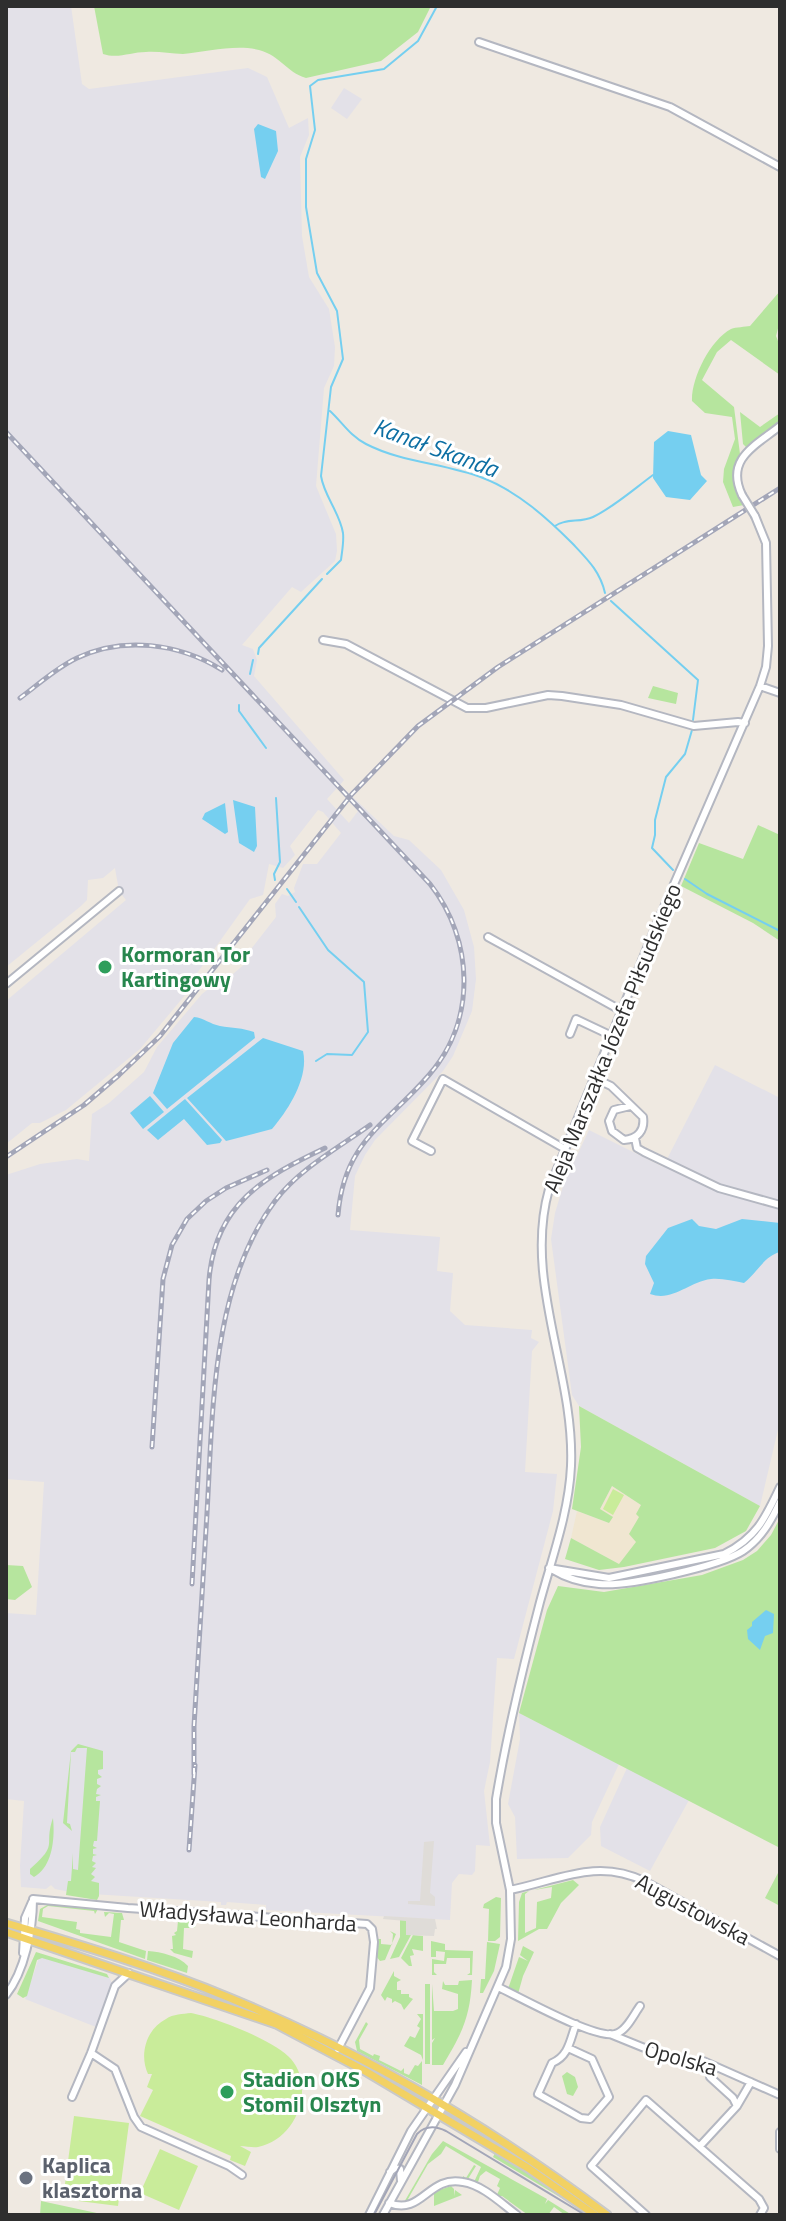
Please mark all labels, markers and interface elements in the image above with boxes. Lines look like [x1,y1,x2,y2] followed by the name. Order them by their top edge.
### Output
[369,408,505,487] water label: Kanał Skanda
[534,878,690,1198] street label: Aleja Marszałka Józefa Piłsudskiego
[121,937,250,996] place label: Kormoran Tor Kartingowy
[96,958,114,976] marker: Kormoran Tor Kartingowy
[630,1864,756,1954] street label: Augustowska
[138,1891,358,1941] street label: Władysława Leonharda
[640,2031,722,2085] street label: Opolska
[243,2062,381,2121] place label: Stadion OKS Stomil Olsztyn
[218,2083,236,2101] marker: Stadion OKS Stomil Olsztyn
[42,2148,142,2207] place label: Kaplica klasztorna
[17,2169,35,2187] marker: Kaplica klasztorna

